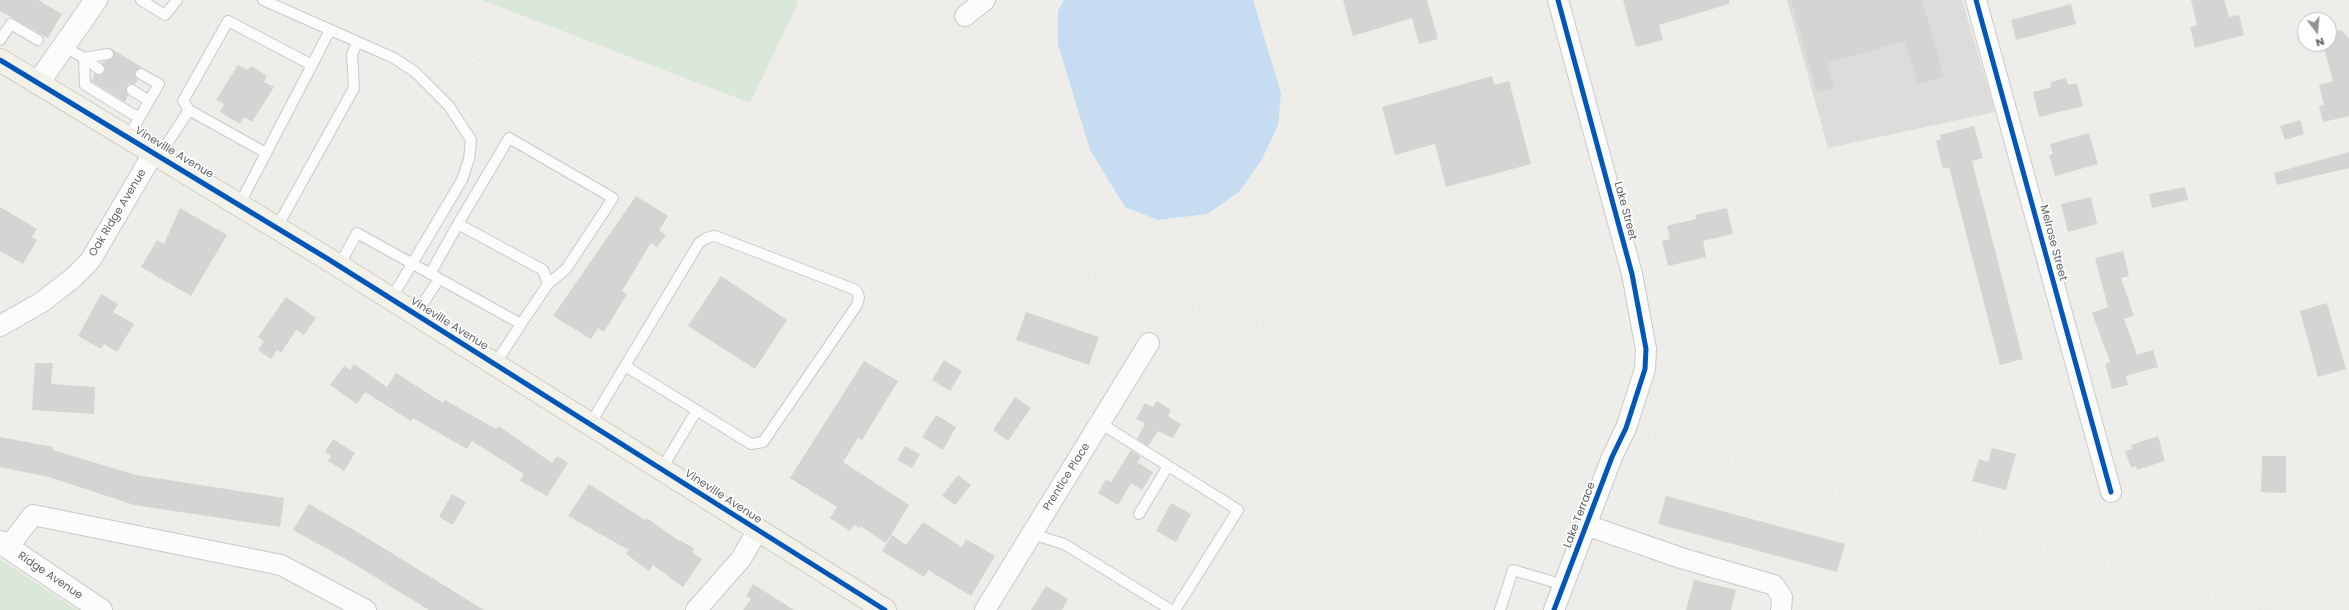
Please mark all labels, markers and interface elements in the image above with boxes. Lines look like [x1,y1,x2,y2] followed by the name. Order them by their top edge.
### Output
[2297,12,2337,52] north arrow
[2314,34,2326,51] text: N
[132,124,216,182] street label: Vineville Avenue
[87,167,149,259] street label: Oak Ridge Avenue
[1611,180,1639,242] street label: Lake Street
[2037,204,2069,282] street label: Melrose Street
[408,295,490,353] street label: Vineville Avenue
[1041,441,1093,513] street label: Prentice Place
[682,467,764,527] street label: Vineville Avenue
[1561,480,1599,550] street label: Lake Terrace
[15,549,85,603] street label: Ridge Avenue

